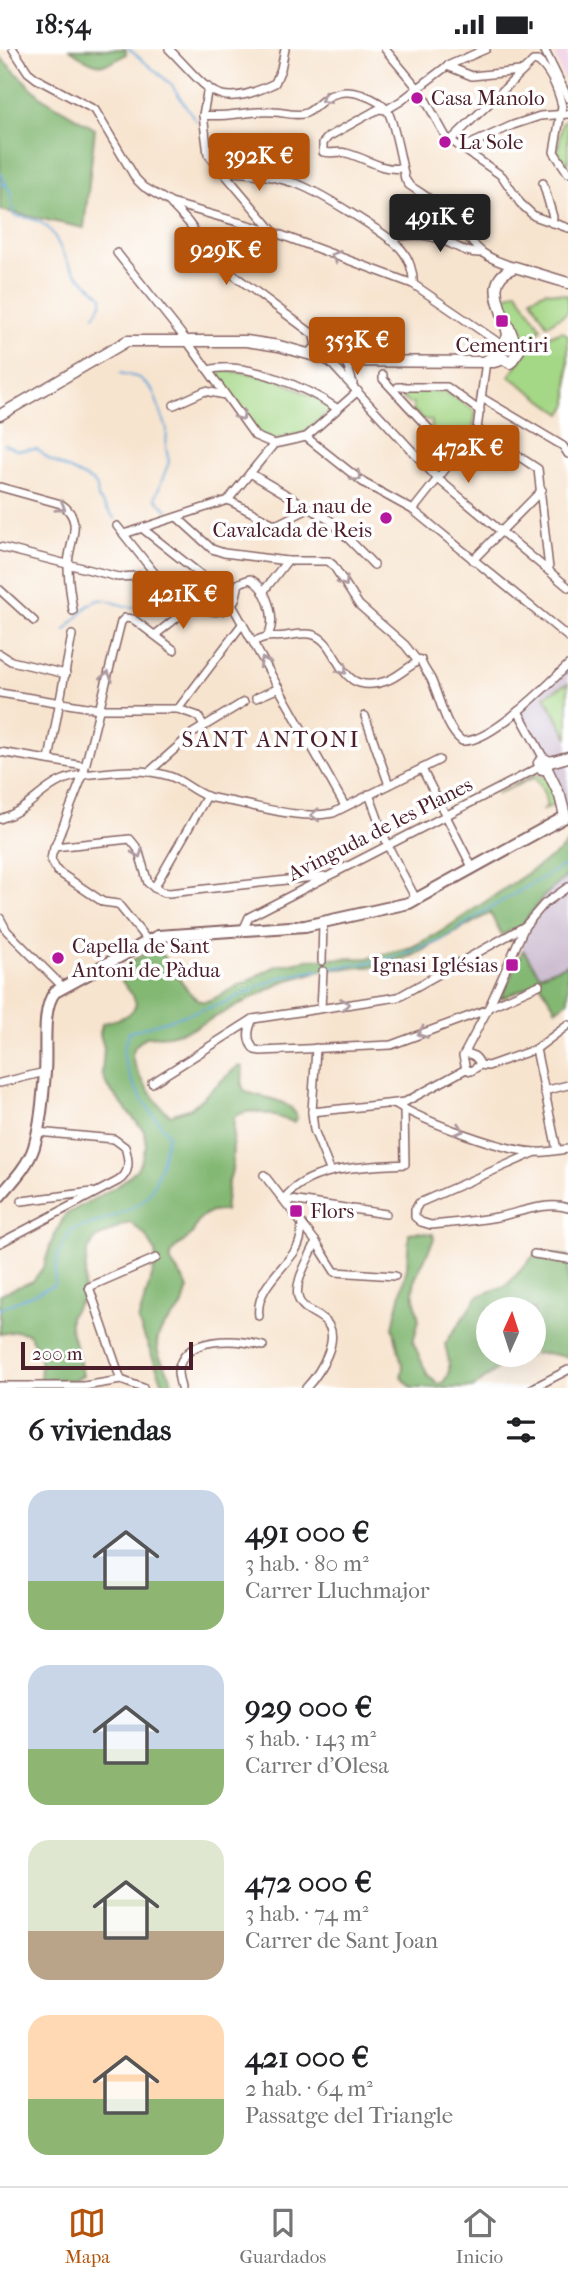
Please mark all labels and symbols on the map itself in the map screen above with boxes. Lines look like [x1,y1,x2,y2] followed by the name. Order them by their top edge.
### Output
[431,86,545,110] place label: Casa Manolo
[409,90,425,106] marker: Casa Manolo
[319,91,332,104] one-way arrow
[459,130,523,154] place label: La Sole
[202,134,316,193] pin: 392K €
[437,134,453,150] marker: La Sole
[383,195,497,254] pin: 491K €
[169,227,283,287] pin: 929K €
[330,250,342,264] one-way arrow
[494,313,510,329] marker: Cementiri
[300,317,414,377] pin: 353K €
[455,333,549,357] place label: Cementiri
[232,409,245,421] one-way arrow
[411,425,525,485] pin: 472K €
[350,469,362,482] one-way arrow
[213,494,372,542] place label: La nau de Cavalcada de Reis
[53,499,66,512] one-way arrow
[378,510,394,526] marker: La nau de Cavalcada de Reis
[126,571,240,631] pin: 421K €
[336,575,349,588] one-way arrow
[259,656,272,669] one-way arrow
[335,661,347,674] one-way arrow
[99,670,113,682] one-way arrow
[182,726,360,753] district label: SANT ANTONI
[283,772,477,886] street label: Avinguda de les Planes
[310,807,321,822] one-way arrow
[129,847,143,859] one-way arrow
[71,934,220,982] place label: Capella de Sant Antoni de Pàdua
[50,950,66,966] marker: Capella de Sant Antoni de Pàdua
[371,953,498,977] place label: Ignasi Iglésias
[504,957,520,973] marker: Ignasi Iglésias
[339,997,351,1012] one-way arrow
[417,1024,429,1038] one-way arrow
[452,1122,464,1136] one-way arrow
[310,1199,355,1223] place label: Flors
[288,1203,304,1219] marker: Flors
[476,1297,546,1367] north arrow
[21,1339,192,1371] scale bar

